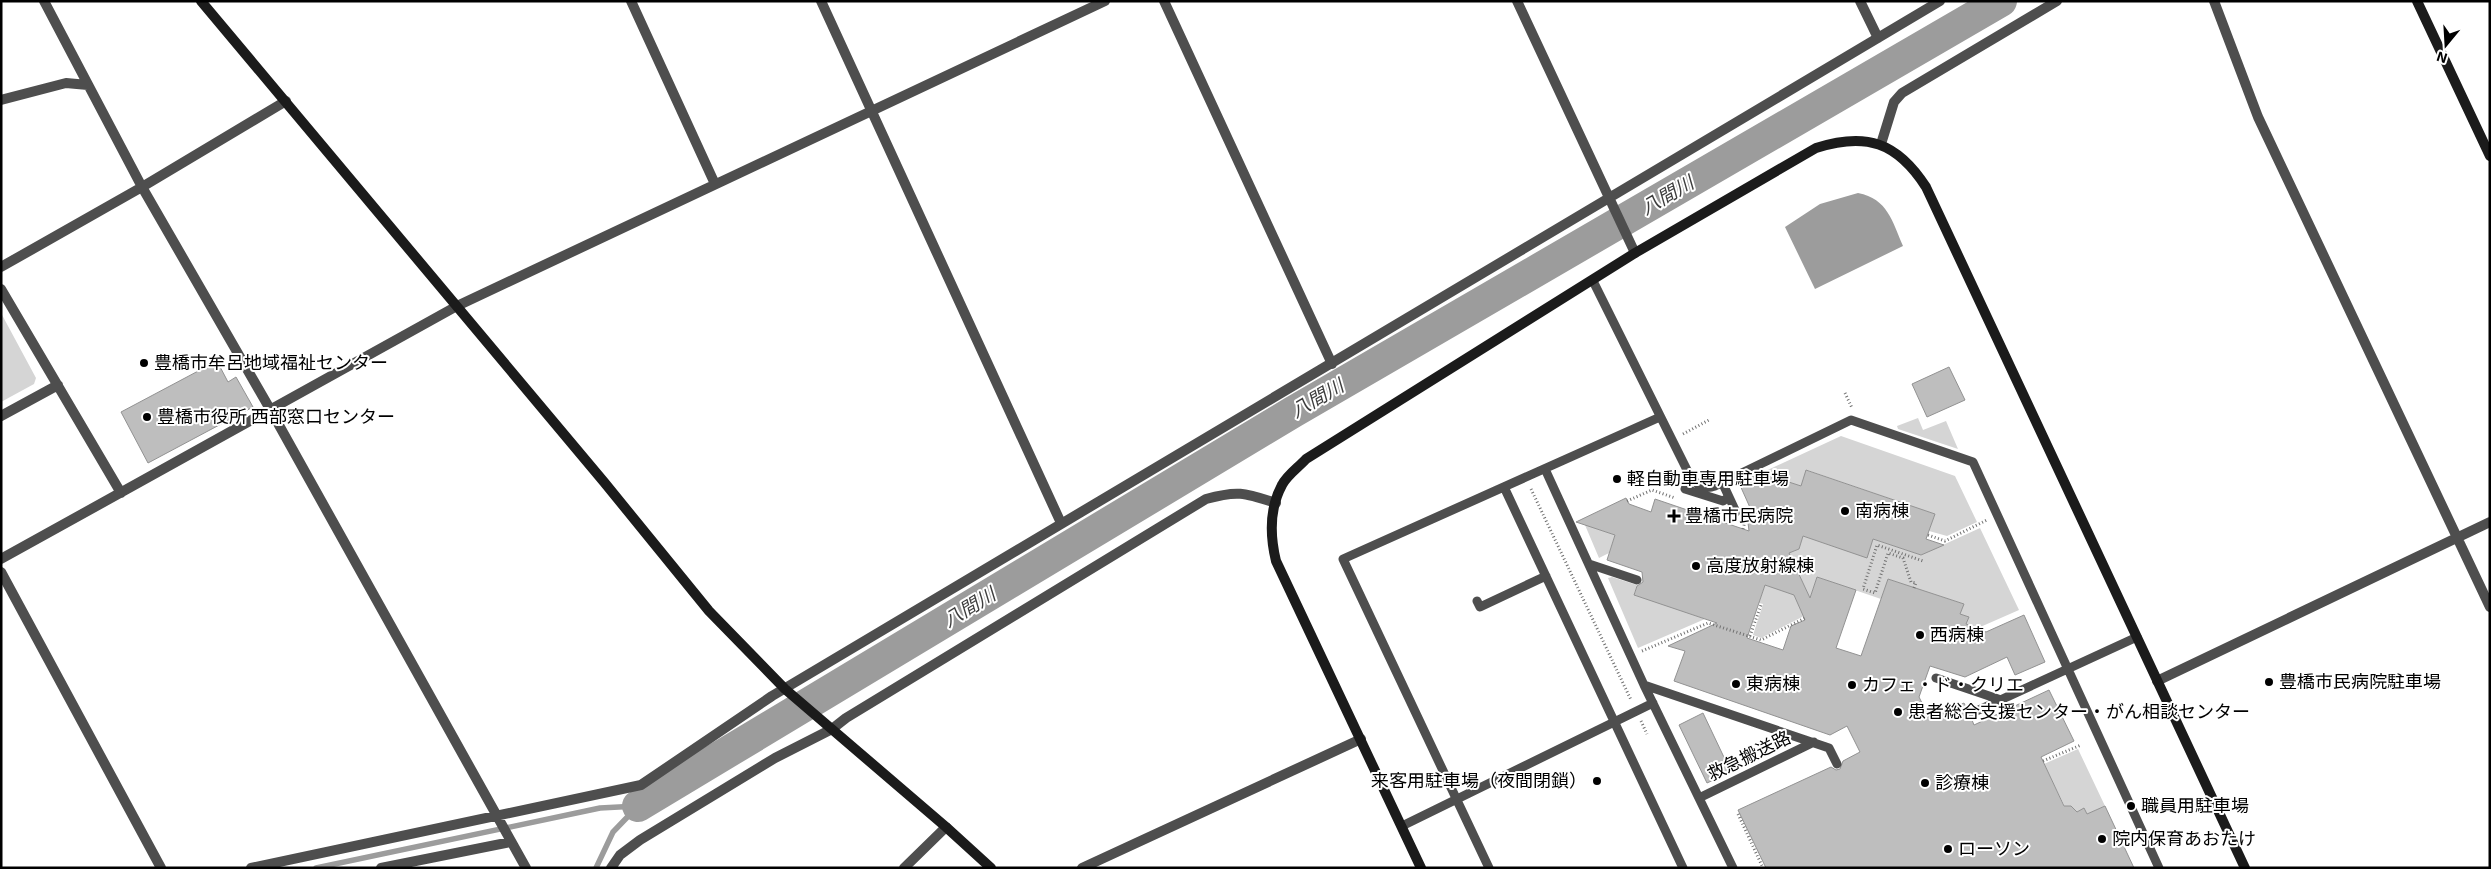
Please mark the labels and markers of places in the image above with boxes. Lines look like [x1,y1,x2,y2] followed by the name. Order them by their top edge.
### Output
[154,351,388,373] place label: 豊橋市牟呂地域福祉センター
[138,357,150,369] marker: 豊橋市牟呂地域福祉センター
[157,405,395,427] place label: 豊橋市役所 西部窓口センター
[141,411,153,423] marker: 豊橋市役所 西部窓口センター
[1627,467,1789,489] place label: 軽自動車専用駐車場
[1611,473,1623,485] marker: 軽自動車専用駐車場
[1855,499,1909,521] place label: 南病棟
[1685,504,1793,526] place label: 豊橋市民病院
[1839,505,1851,517] marker: 南病棟
[1667,509,1681,523] marker: 豊橋市民病院
[1706,554,1814,576] place label: 高度放射線棟
[1690,560,1702,572] marker: 高度放射線棟
[1930,623,1984,645] place label: 西病棟
[1914,629,1926,641] marker: 西病棟
[2279,670,2441,692] place label: 豊橋市民病院駐車場
[1746,672,1800,694] place label: 東病棟
[1862,673,2024,695] place label: カフェ・ド・クリエ
[2263,676,2275,688] marker: 豊橋市民病院駐車場
[1730,678,1742,690] marker: 東病棟
[1846,679,1858,691] marker: カフェ・ド・クリエ
[1908,700,2250,722] place label: 患者総合支援センター・がん相談センター
[1892,706,1904,718] marker: 患者総合支援センター・がん相談センター
[1371,769,1587,791] place label: 来客用駐車場（夜間閉鎖）
[1935,771,1989,793] place label: 診療棟
[1591,775,1603,787] marker: 来客用駐車場（夜間閉鎖）
[1919,777,1931,789] marker: 診療棟
[2141,794,2249,816] place label: 職員用駐車場
[2125,800,2137,812] marker: 職員用駐車場
[2112,827,2256,849] place label: 院内保育あおたけ
[2096,833,2108,845] marker: 院内保育あおたけ
[1958,837,2030,859] place label: ローソン
[1942,843,1954,855] marker: ローソン

